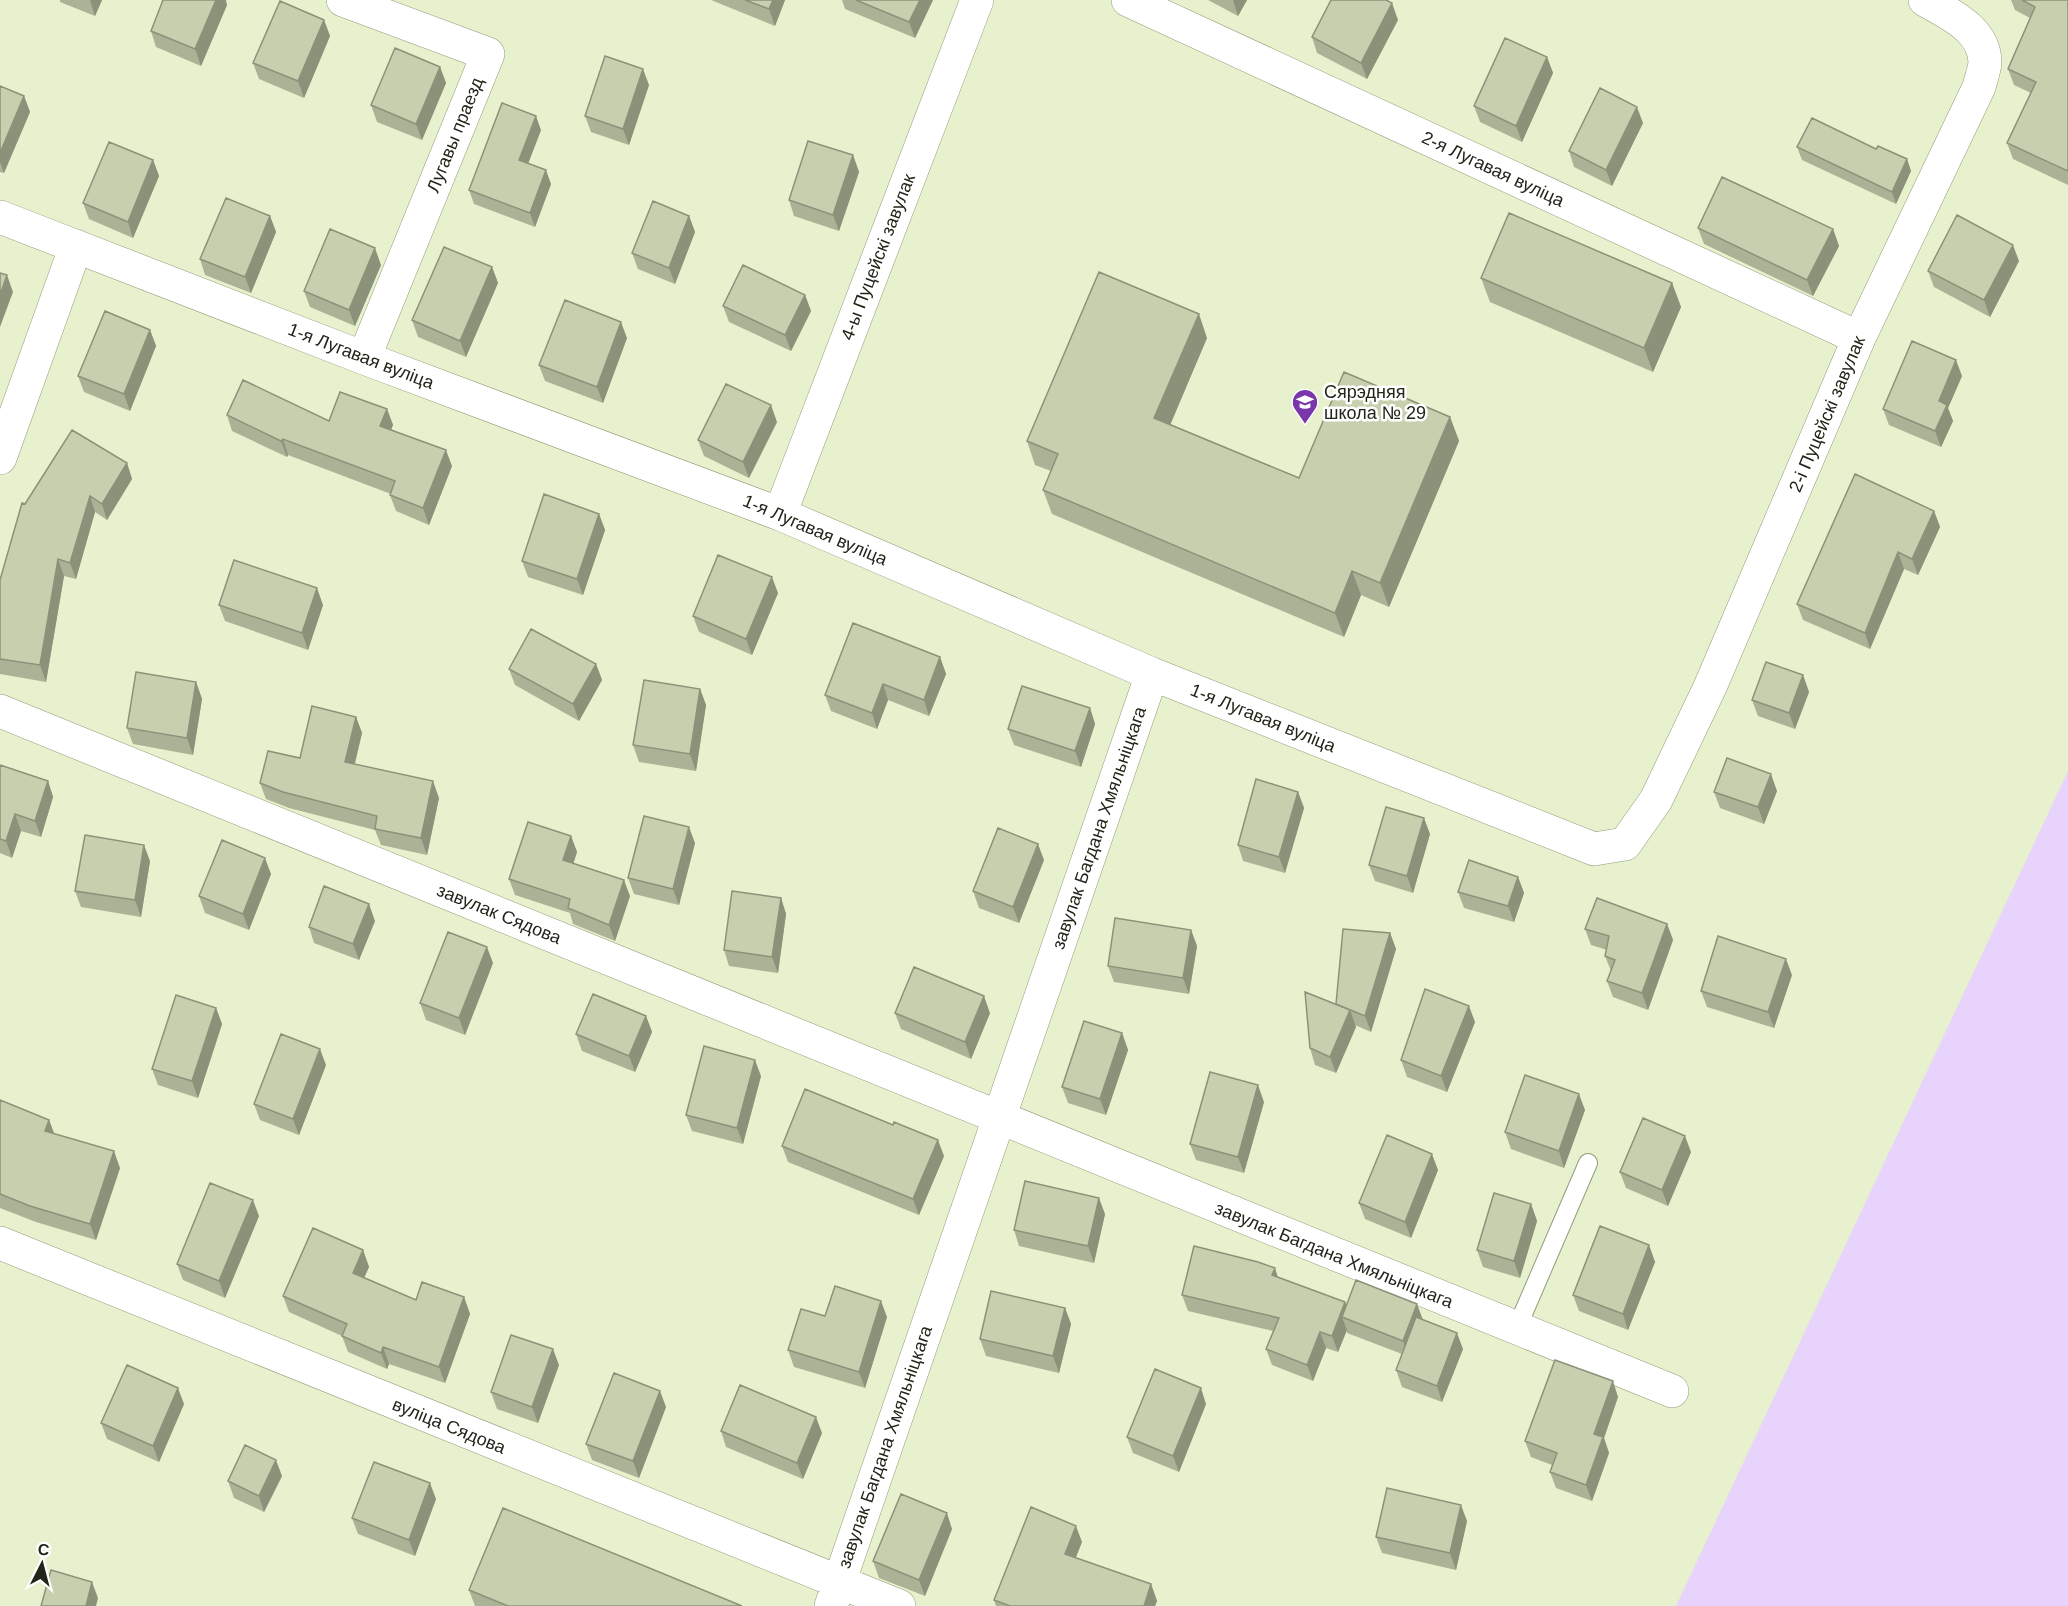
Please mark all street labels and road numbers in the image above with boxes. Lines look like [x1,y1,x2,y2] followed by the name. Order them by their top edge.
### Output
[423,74,487,196] street label: Лугавы праезд
[1419,127,1568,211] street label: 2-я Лугавая вуліца
[837,171,919,343] street label: 4-ы Пуцейскі завулак
[285,319,438,393] street label: 1-я Лугавая вуліца
[1785,333,1869,495] street label: 2-і Пуцейскі завулак
[740,491,891,570] street label: 1-я Лугавая вуліца
[1188,680,1339,757] street label: 1-я Лугавая вуліца
[1048,703,1150,952] street label: завулак Багдана Хмяльніцкага
[434,880,565,948] street label: завулак Сядова
[1212,1198,1457,1312] street label: завулак Багдана Хмяльніцкага
[834,1322,936,1571] street label: завулак Багдана Хмяльніцкага
[390,1394,509,1458] street label: вуліца Сядова

